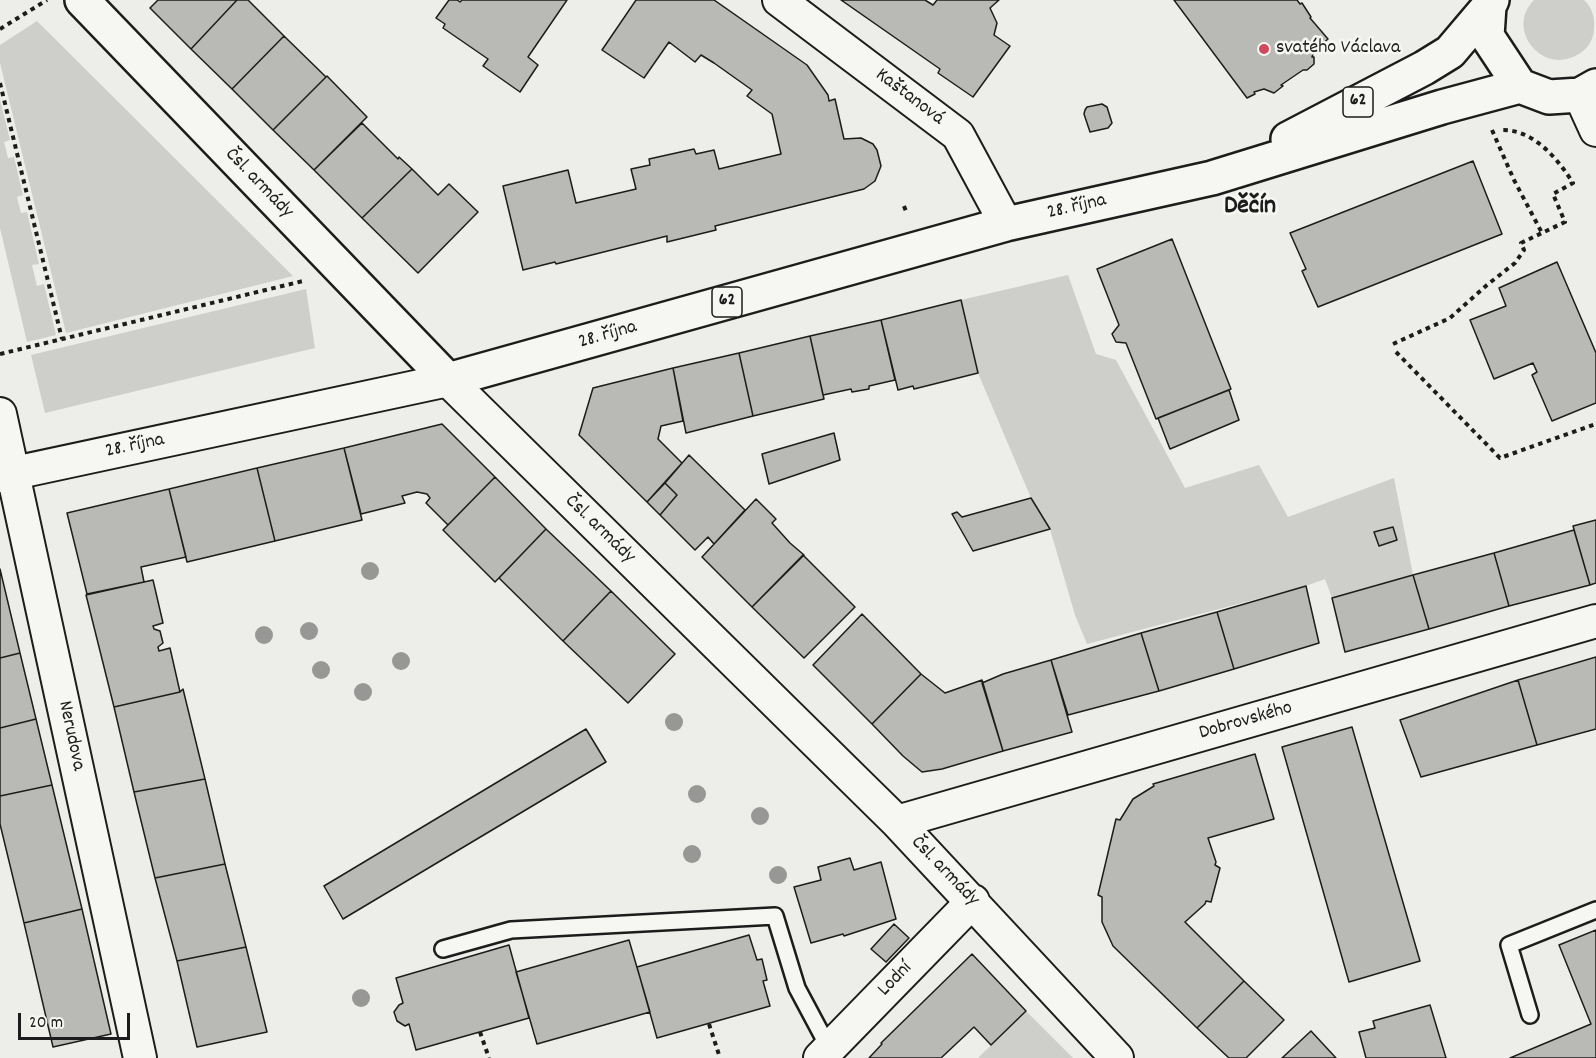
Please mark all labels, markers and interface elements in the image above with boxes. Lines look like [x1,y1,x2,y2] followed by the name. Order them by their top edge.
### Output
[1276,37,1400,61] place label: svatého Václava
[1257,42,1271,56] marker: svatého Václava
[870,64,948,132] street label: Kaštanová
[1343,87,1373,117] road number: 62
[218,144,298,224] street label: Čsl. armády
[1045,190,1109,226] street label: 28. října
[1224,192,1276,224] district label: Děčín
[712,287,742,317] road number: 62
[576,316,640,356] street label: 28. října
[103,429,167,465] street label: 28. října
[559,490,639,570] street label: Čsl. armády
[1197,697,1295,747] street label: Dobrovského
[51,699,89,773] street label: Nerudova
[904,832,984,912] street label: Čsl. armády
[874,958,918,1002] street label: Lodní
[21,1001,134,1039] scale bar
[29,1011,63,1036] text: 20 m

